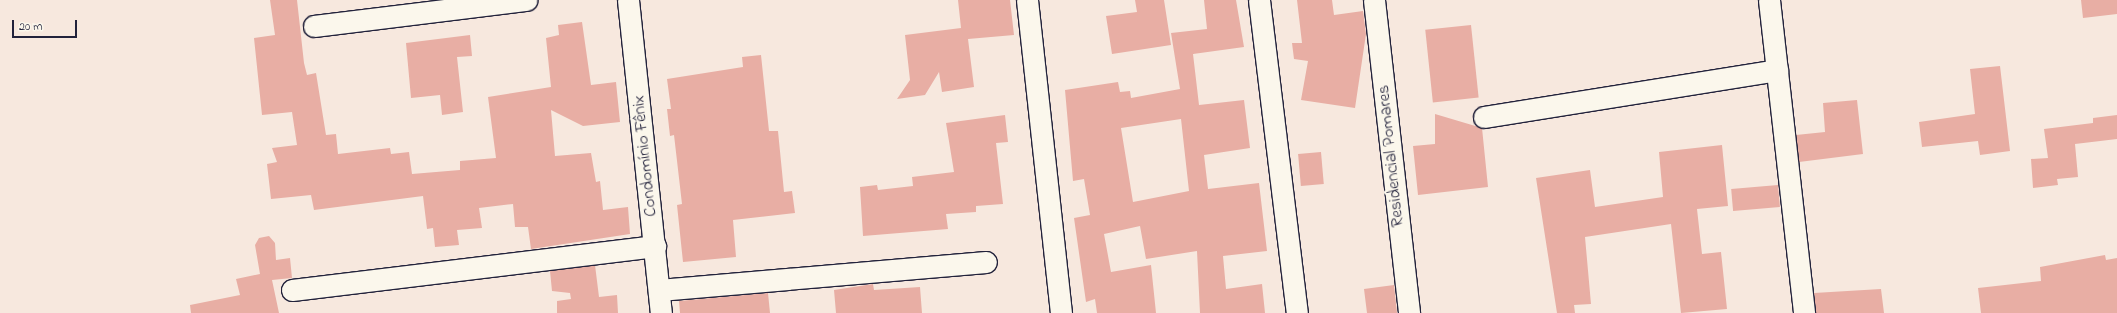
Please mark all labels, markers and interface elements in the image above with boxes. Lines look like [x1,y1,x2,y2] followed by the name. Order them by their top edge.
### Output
[14,12,79,38] scale bar
[19,18,42,36] text: 20 m
[1373,84,1409,228] street label: Residencial Pomares
[628,94,662,218] street label: Condomínio Fênix

